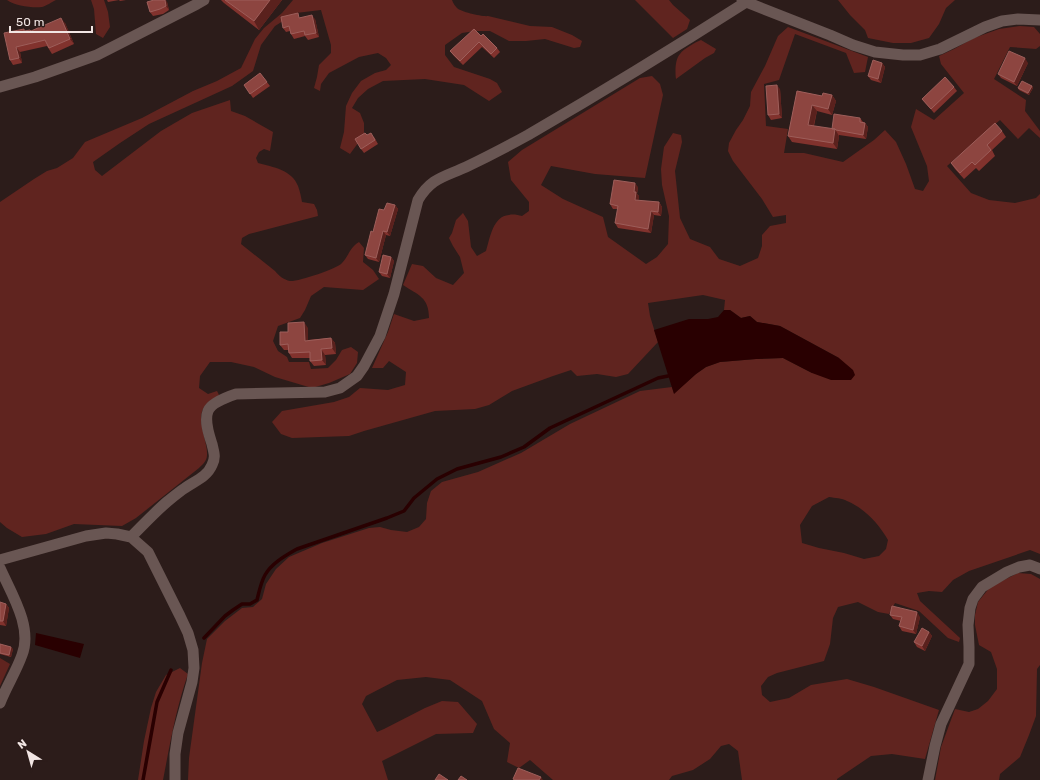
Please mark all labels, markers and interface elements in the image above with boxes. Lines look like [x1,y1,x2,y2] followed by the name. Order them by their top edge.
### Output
[10,8,92,34] scale bar
[16,15,44,29] text: 50 m
[8,732,48,772] north arrow
[15,737,29,752] text: N

